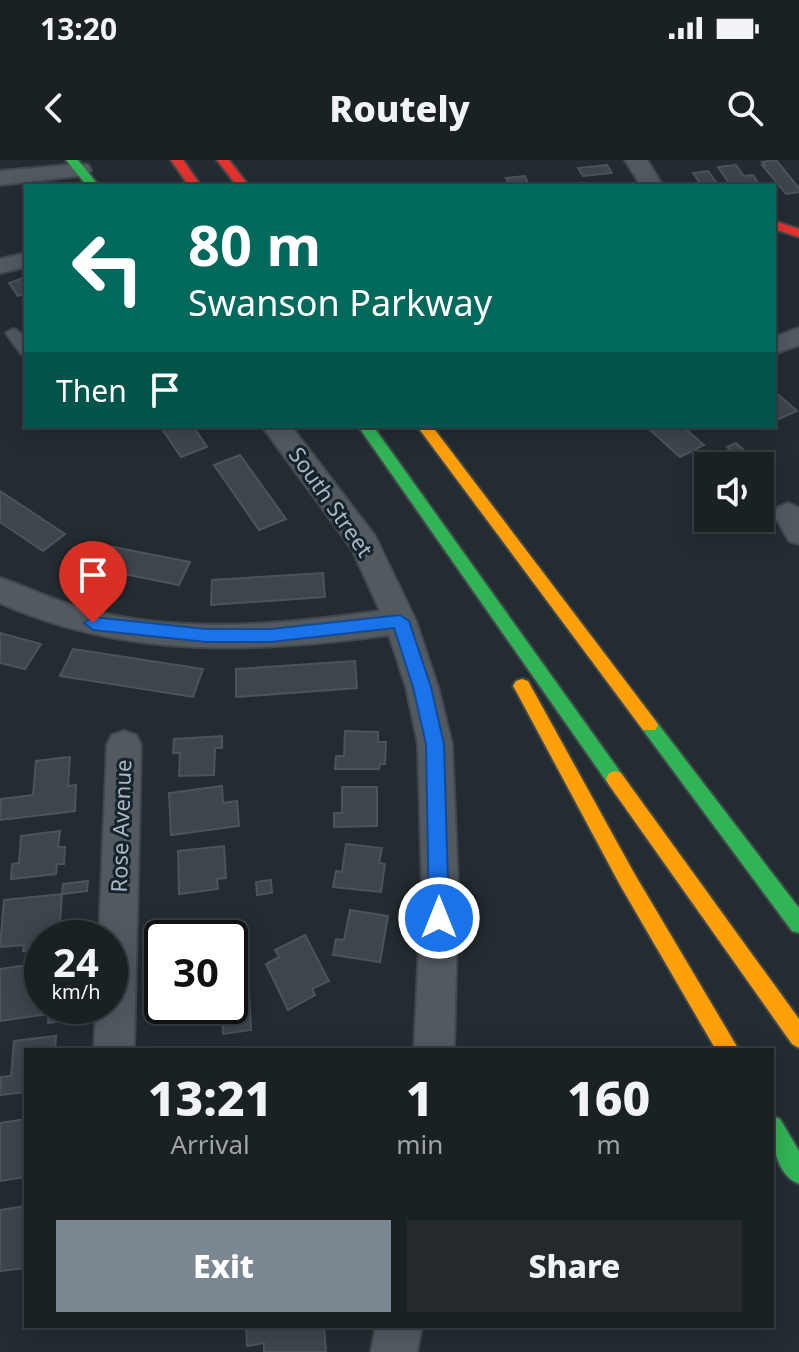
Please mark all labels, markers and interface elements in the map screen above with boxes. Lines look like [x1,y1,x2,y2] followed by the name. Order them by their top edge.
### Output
[40,8,117,49] text: 13:20
[329,84,470,133] text: Routely
[32,86,76,130] icon: back
[723,86,767,130] icon: search
[188,206,321,282] text: 80 m
[56,216,160,320] icon: left
[188,278,492,327] text: Swanson Parkway
[143,368,187,412] icon: arrive
[56,370,127,411] text: Then
[283,441,381,562] street label: South Street
[694,452,774,532] map controls
[694,452,774,532] button: sound
[59,541,127,623] pin
[71,553,115,597] icon: arrive
[103,759,137,893] street label: Rose Avenue
[397,876,481,960] position arrow
[144,920,248,1024] speed limit sign: 30
[53,934,99,989] text: 24
[51,978,101,1005] text: km/h
[148,1065,272,1130] text: 13:21
[406,1065,434,1130] text: 1
[567,1065,650,1130] text: 160
[170,1126,250,1162] text: Arrival
[396,1126,443,1162] text: min
[596,1126,621,1162] text: m
[56,1220,391,1312] button: Exit
[407,1220,742,1312] button: Share

